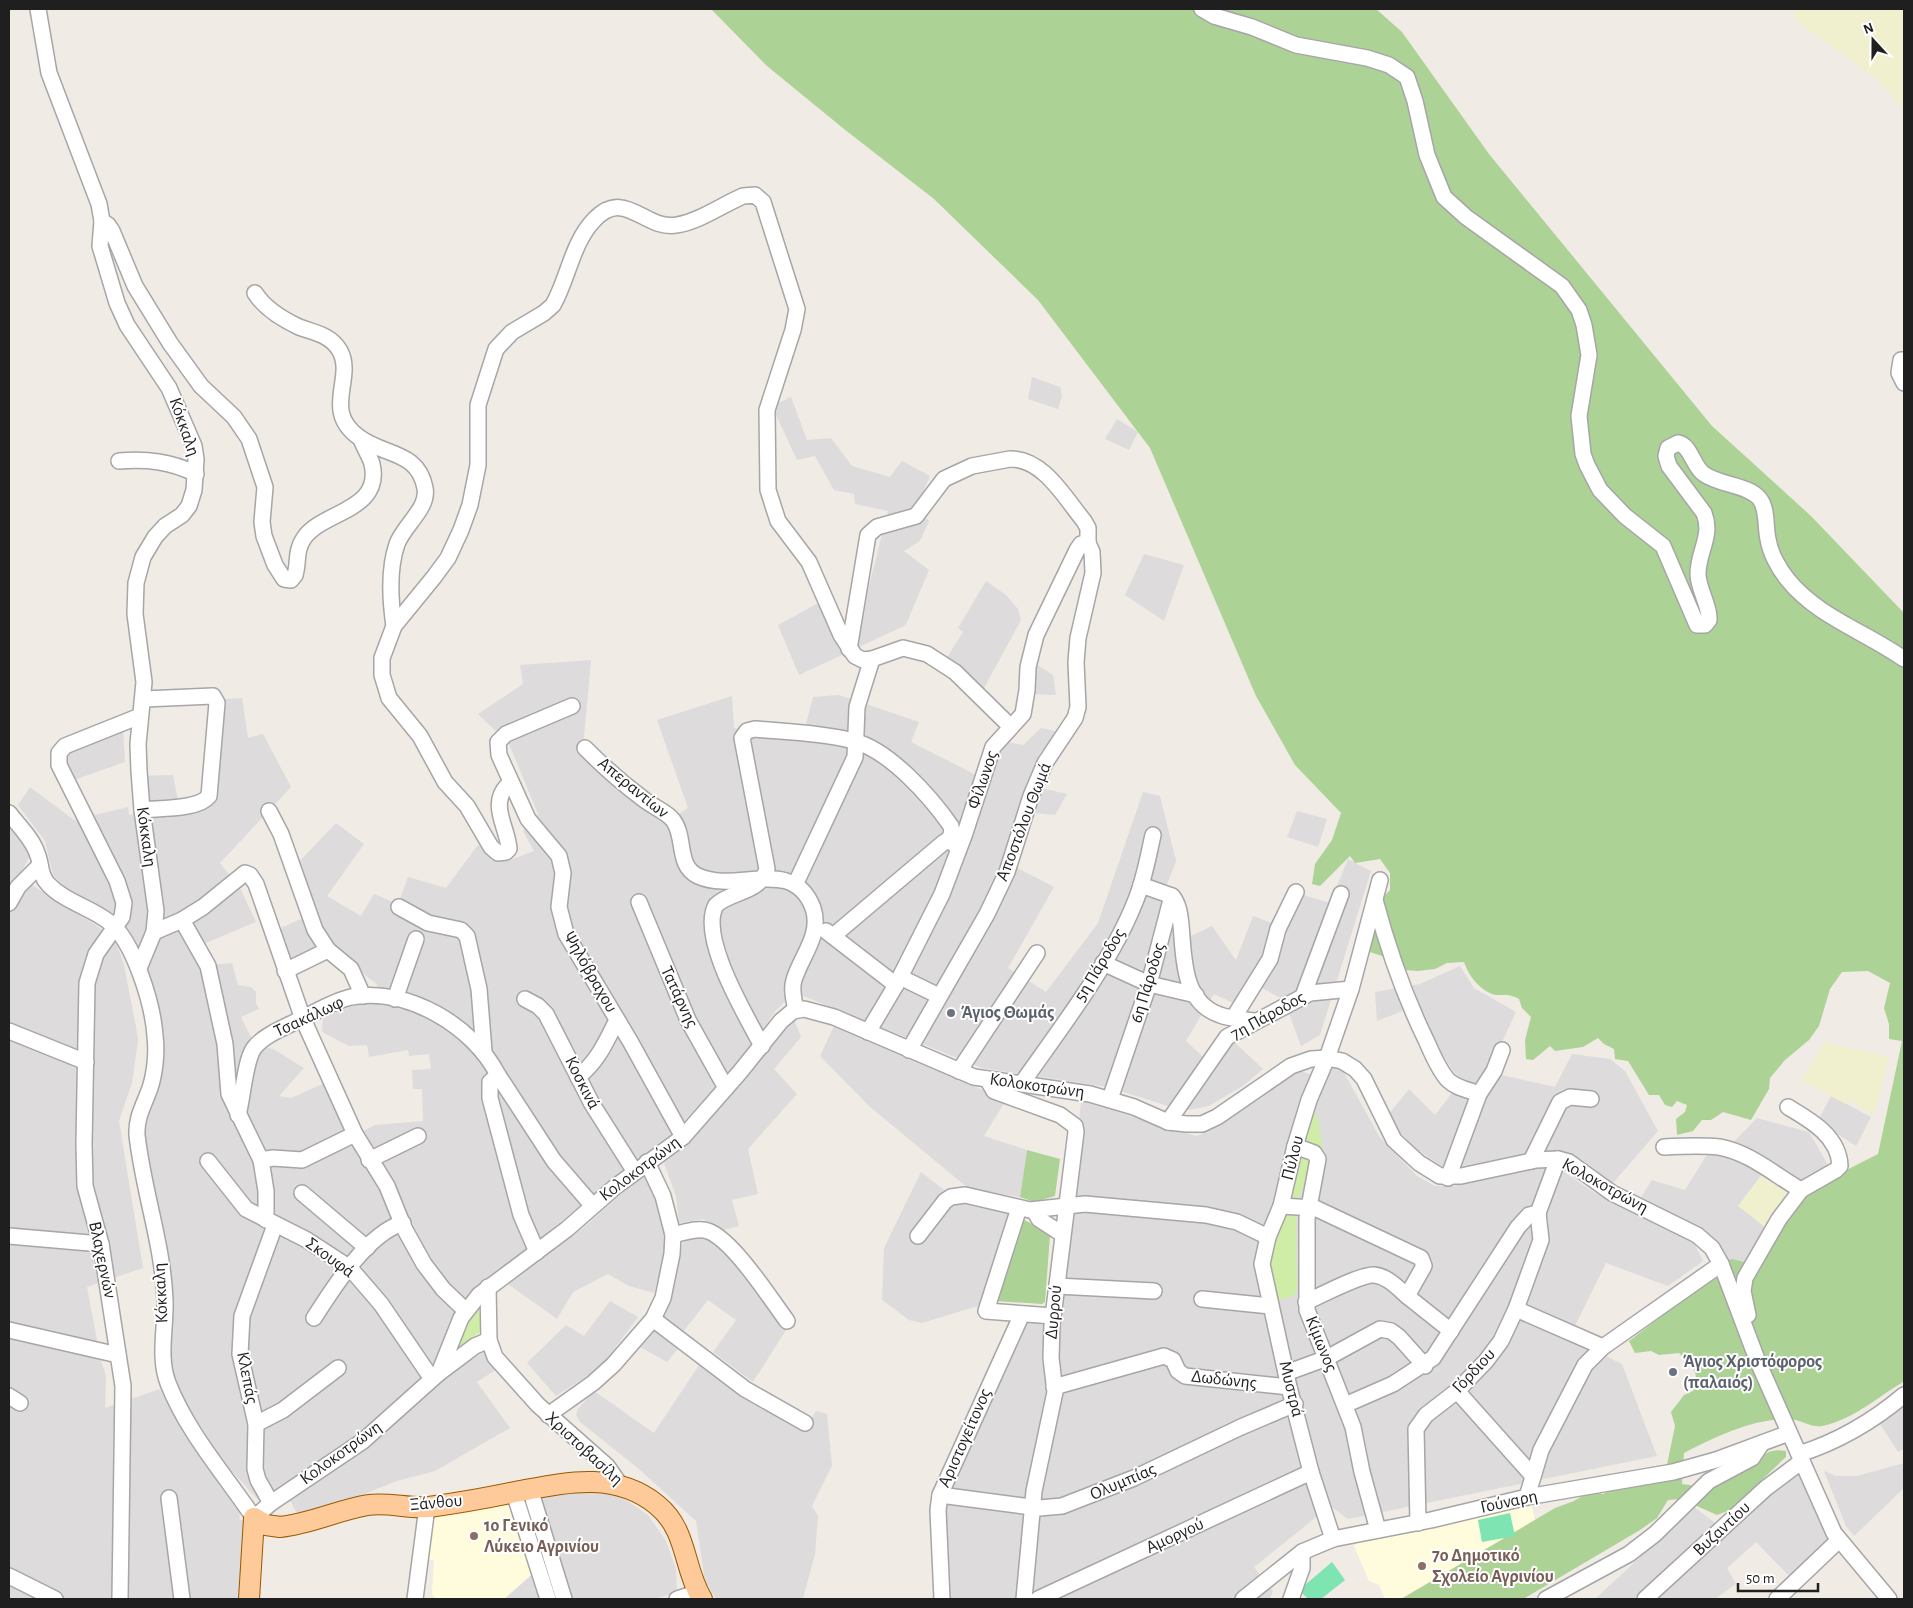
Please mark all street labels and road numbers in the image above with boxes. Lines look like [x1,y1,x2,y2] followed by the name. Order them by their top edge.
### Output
[166,395,202,459] street label: Κόκκαλη
[964,748,1001,812] street label: Φίλωνος
[594,753,673,822] street label: Απεραντίων
[993,760,1055,884] street label: Αποστόλου Θωμά
[133,806,159,868] street label: Κόκκαλη
[1071,925,1129,1005] street label: 5η Πάροδος
[560,928,620,1016] street label: Ψηλόβραχου
[1127,941,1169,1025] street label: 6η Πάροδος
[657,963,701,1031] street label: Τατάρνης
[1228,988,1308,1044] street label: 7η Πάροδος
[271,993,347,1041] street label: Τσακάλωφ
[561,1054,603,1112] street label: Κοσκινά
[988,1070,1086,1102] street label: Κολοκοτρώνη
[596,1133,684,1205] street label: Κολοκοτρώνη
[1279,1134,1307,1182] street label: Πύλου
[1559,1155,1651,1217] street label: Κολοκοτρώνη
[85,1220,119,1300] street label: Βλαχερνών
[302,1234,358,1282] street label: Σκουφά
[150,1262,172,1324] street label: Κόκκαλη
[1043,1284,1065,1340] street label: Δυρρού
[1302,1313,1341,1375] street label: Κίμωνος
[1449,1345,1499,1397] street label: Γόρδιου
[233,1350,261,1406] street label: Κλεπάς
[1275,1359,1307,1419] street label: Μυστρά
[1190,1368,1258,1392] street label: Δωδώνης
[934,1385,995,1490] street label: Αριστογείτονος
[542,1408,627,1489] street label: Χριστοβασίλη
[297,1418,385,1488] street label: Κολοκοτρώνη
[1087,1459,1159,1504] street label: Ολυμπίας
[1479,1487,1539,1517] street label: Γούναρη
[409,1492,463,1514] street label: Ξάνθου
[1689,1498,1754,1560] street label: Βυζαντίου
[1143,1515,1207,1557] street label: Αμοργού

